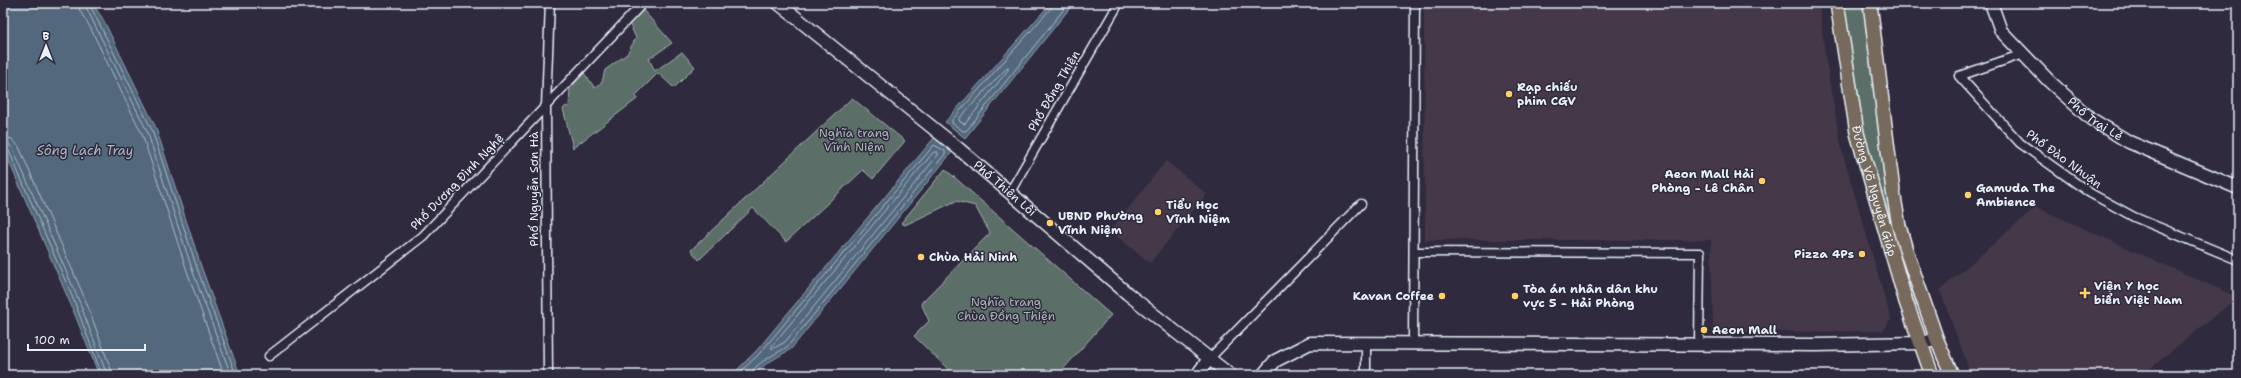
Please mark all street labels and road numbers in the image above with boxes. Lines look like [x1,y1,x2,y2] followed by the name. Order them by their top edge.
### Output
[1024,48,1084,134] street label: Phố Đồng Thiện
[2064,94,2126,144] street label: Phố Trại Lẻ
[1848,124,1900,259] street label: Đường Võ Nguyên Giáp
[2023,126,2105,192] street label: Phố Đào Nhuận
[407,130,507,234] street label: Phố Dương Đình Nghệ
[526,131,542,247] street label: Phố Nguyễn Sơn Hà
[970,157,1040,220] street label: Phố Thiên Lôi

